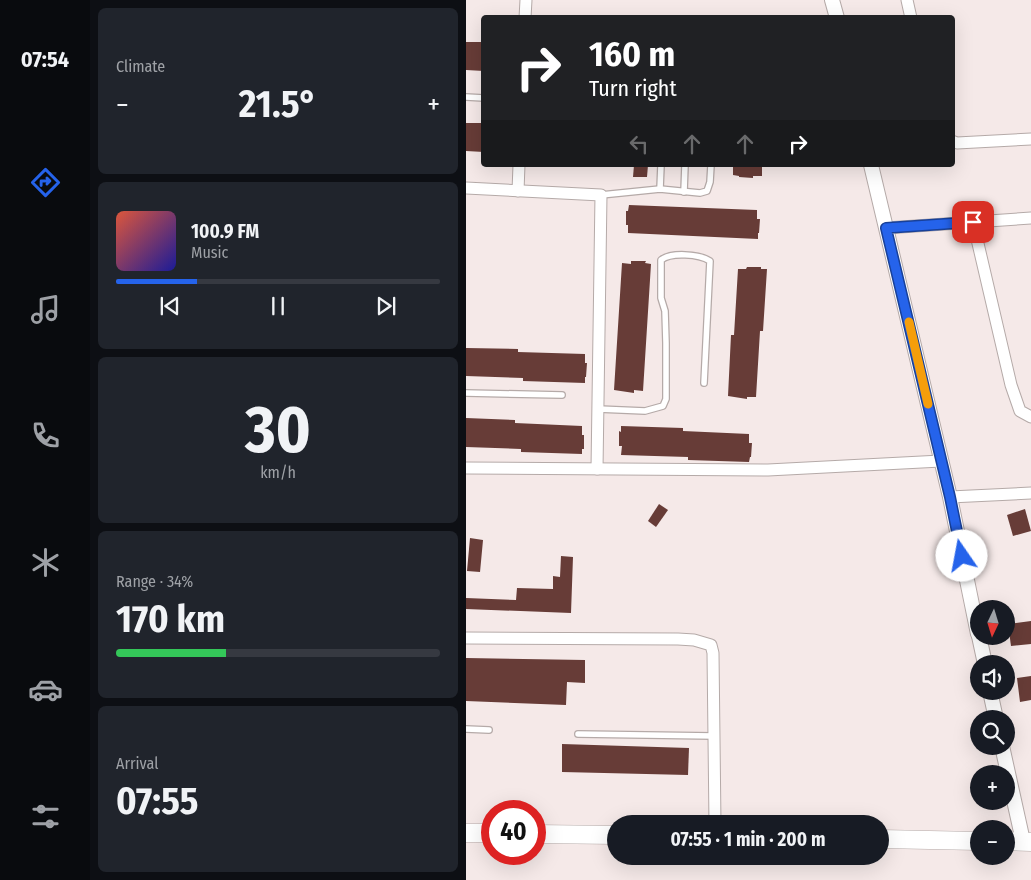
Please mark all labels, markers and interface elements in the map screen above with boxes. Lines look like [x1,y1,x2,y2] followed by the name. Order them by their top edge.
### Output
[589,33,675,75] text: 160 m
[506,35,571,100] icon: right
[21,46,69,73] text: 07:54
[116,57,165,76] text: Climate
[589,75,677,102] text: Turn right
[239,81,317,127] text: 21.5°
[116,88,129,121] text: −
[427,88,440,121] text: +
[625,130,653,158] icon: left
[678,130,706,158] icon: ahead
[731,130,759,158] icon: ahead
[784,130,812,158] icon: right
[28,165,63,200] icon: directions
[952,201,994,243] pin
[959,208,987,236] icon: arrive
[191,220,259,243] text: 100.9 FM
[191,243,228,262] text: Music
[28,292,63,327] icon: music
[156,292,184,320] icon: previous
[264,292,292,320] icon: pause
[372,292,400,320] icon: next
[245,391,311,469] text: 30
[28,418,63,453] icon: phone
[260,463,296,482] text: km/h
[935,529,987,581] position arrow
[28,545,63,580] icon: climate
[116,572,193,591] text: Range · 34%
[116,596,225,642] text: 170 km
[970,600,1015,645] north arrow
[970,600,1015,865] map controls
[970,655,1015,700] button: sound
[28,672,63,707] icon: car
[970,710,1015,755] button: search
[116,754,158,773] text: Arrival
[970,765,1015,810] button: +
[116,778,198,824] text: 07:55
[28,799,63,834] icon: filters
[481,800,546,865] speed limit sign: 40
[970,820,1015,865] button: −
[670,828,826,851] text: 07:55 · 1 min · 200 m

